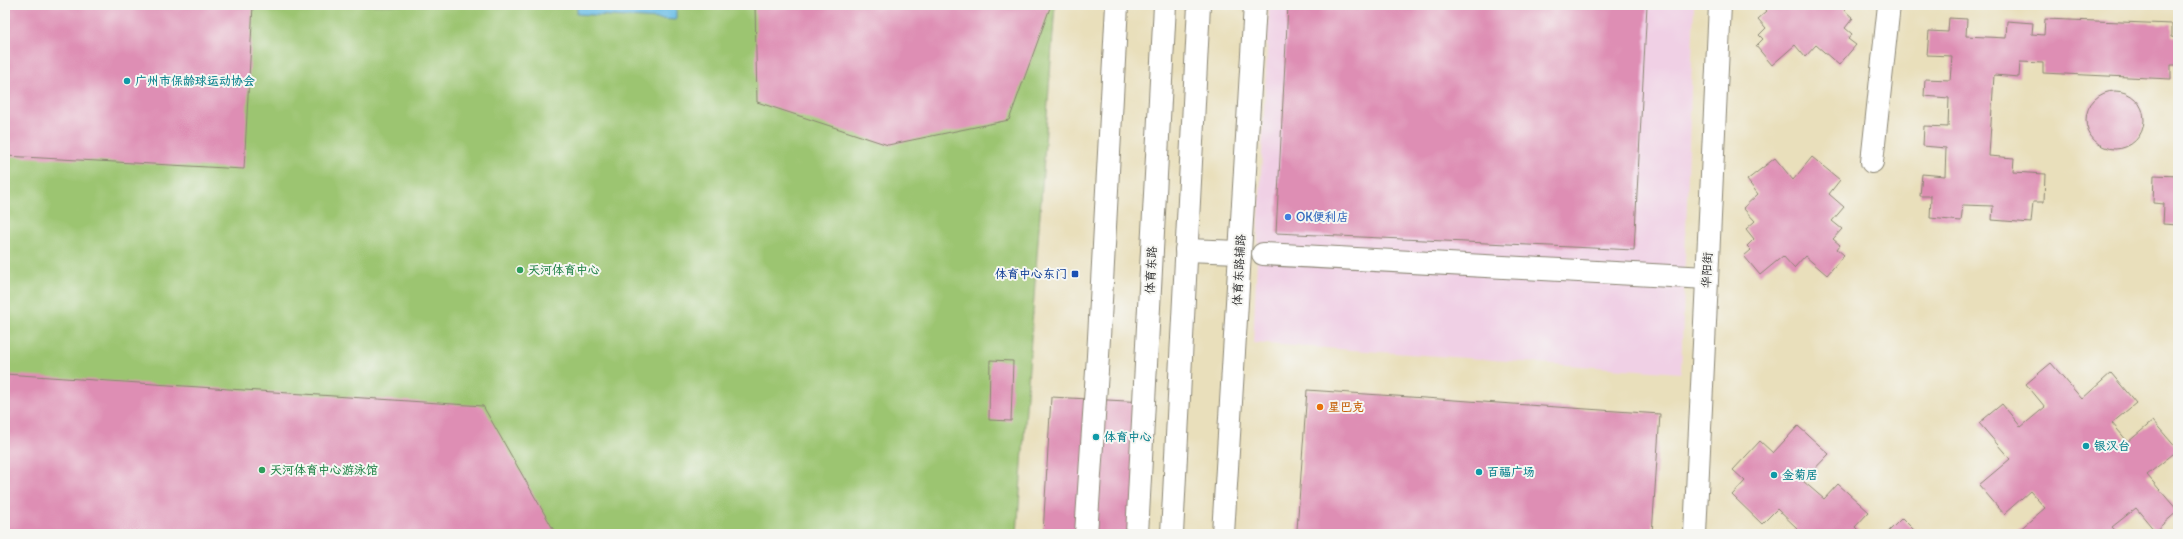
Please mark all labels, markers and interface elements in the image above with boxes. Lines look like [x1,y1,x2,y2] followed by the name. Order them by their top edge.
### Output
[135,73,255,88] place label: 广州市保龄球运动协会
[122,76,132,86] marker: 广州市保龄球运动协会
[1296,209,1349,224] place label: OK便利店
[1283,212,1293,222] marker: OK便利店
[1229,234,1248,306] street label: 体育东路辅路
[1142,246,1159,294] street label: 体育东路
[1698,252,1715,288] street label: 华阳街
[528,262,600,277] place label: 天河体育中心
[515,265,525,275] marker: 天河体育中心
[995,266,1067,281] place label: 体育中心东门
[1070,269,1080,279] marker: 体育中心东门
[1328,399,1364,414] place label: 星巴克
[1315,402,1325,412] marker: 星巴克
[1104,429,1152,444] place label: 体育中心
[1091,432,1101,442] marker: 体育中心
[2094,438,2130,453] place label: 银汉台
[2081,441,2091,451] marker: 银汉台
[270,462,378,477] place label: 天河体育中心游泳馆
[1487,464,1535,479] place label: 百福广场
[257,465,267,475] marker: 天河体育中心游泳馆
[1474,467,1484,477] marker: 百福广场
[1782,467,1818,482] place label: 金菊居
[1769,470,1779,480] marker: 金菊居

